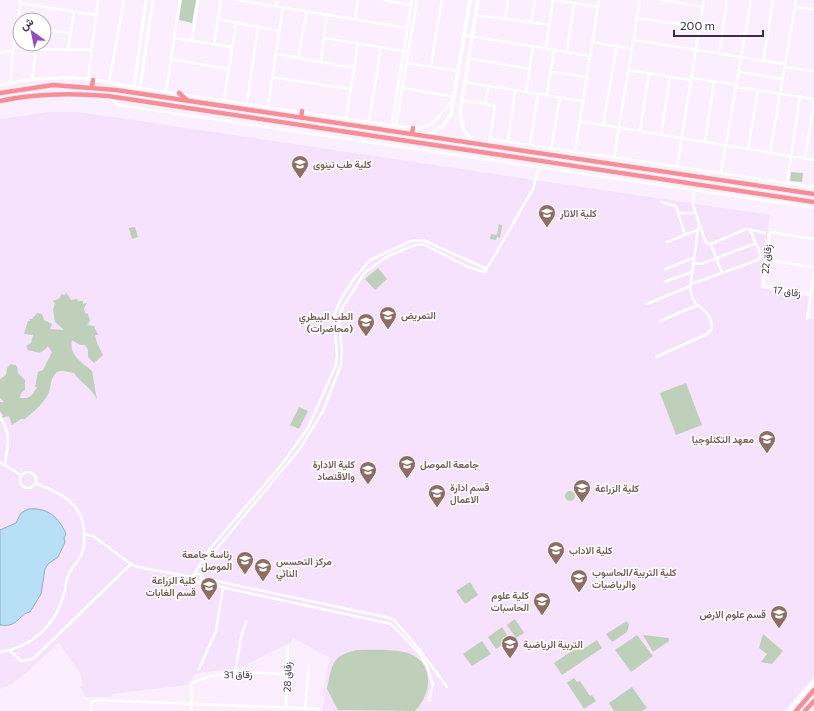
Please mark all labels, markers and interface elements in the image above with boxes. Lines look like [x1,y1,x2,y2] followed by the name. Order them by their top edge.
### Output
[12,12,52,52] north arrow
[674,12,763,38] scale bar
[17,14,36,33] text: ش
[680,18,715,32] text: 200 m
[290,154,310,179] school or university icon: كلية طب نينوى
[313,158,372,171] place label: كلية طب نينوى
[537,203,557,228] school or university icon: كلية الاثار
[559,207,597,220] place label: كلية الاثار
[758,244,775,275] street label: زقاق 22
[772,283,802,300] street label: زقاق 17
[378,305,398,330] school or university icon: التمريض
[401,309,436,322] place label: التمريض
[299,310,353,335] place label: الطب البيطري (محاضرات)
[356,312,376,337] school or university icon: الطب البيطري (محاضرات)
[757,429,777,454] school or university icon: معهد التكنلوجيا
[692,433,755,446] place label: معهد التكنلوجيا
[397,454,417,479] school or university icon: جامعة الموصل
[313,458,355,483] place label: كلية الادارة والاقتصاد
[420,458,479,471] place label: جامعة الموصل
[358,460,378,485] school or university icon: كلية الادارة والاقتصاد
[572,478,592,503] school or university icon: كلية الزراعة
[450,481,490,506] place label: قسم ادارة الاعمال
[595,482,640,495] place label: كلية الزراعة
[427,483,447,508] school or university icon: قسم ادارة الاعمال
[546,540,566,565] school or university icon: كلية الاداب
[569,544,613,557] place label: كلية الاداب
[182,548,232,573] place label: رئاسة جامعة الموصل
[235,550,255,575] school or university icon: رئاسة جامعة الموصل
[276,555,332,582] place label: مركز التحسس النائي
[253,557,273,582] school or university icon: مركز التحسس النائي
[592,566,677,591] place label: كلية التربية/الحاسوب والرياضيات
[569,568,589,593] school or university icon: كلية التربية/الحاسوب والرياضيات
[146,574,196,599] place label: كلية الزراعة قسم الغابات
[199,576,219,601] school or university icon: كلية الزراعة قسم الغابات
[491,589,529,614] place label: كلية علوم الحاسبات
[532,591,552,616] school or university icon: كلية علوم الحاسبات
[769,604,789,629] school or university icon: قسم علوم الارض
[699,608,766,621] place label: قسم علوم الارض
[500,634,520,659] school or university icon: التربية الرياضية
[523,638,583,651] place label: التربية الرياضية
[280,662,295,692] street label: زقاق 28
[224,668,252,681] street label: زقاق 31

